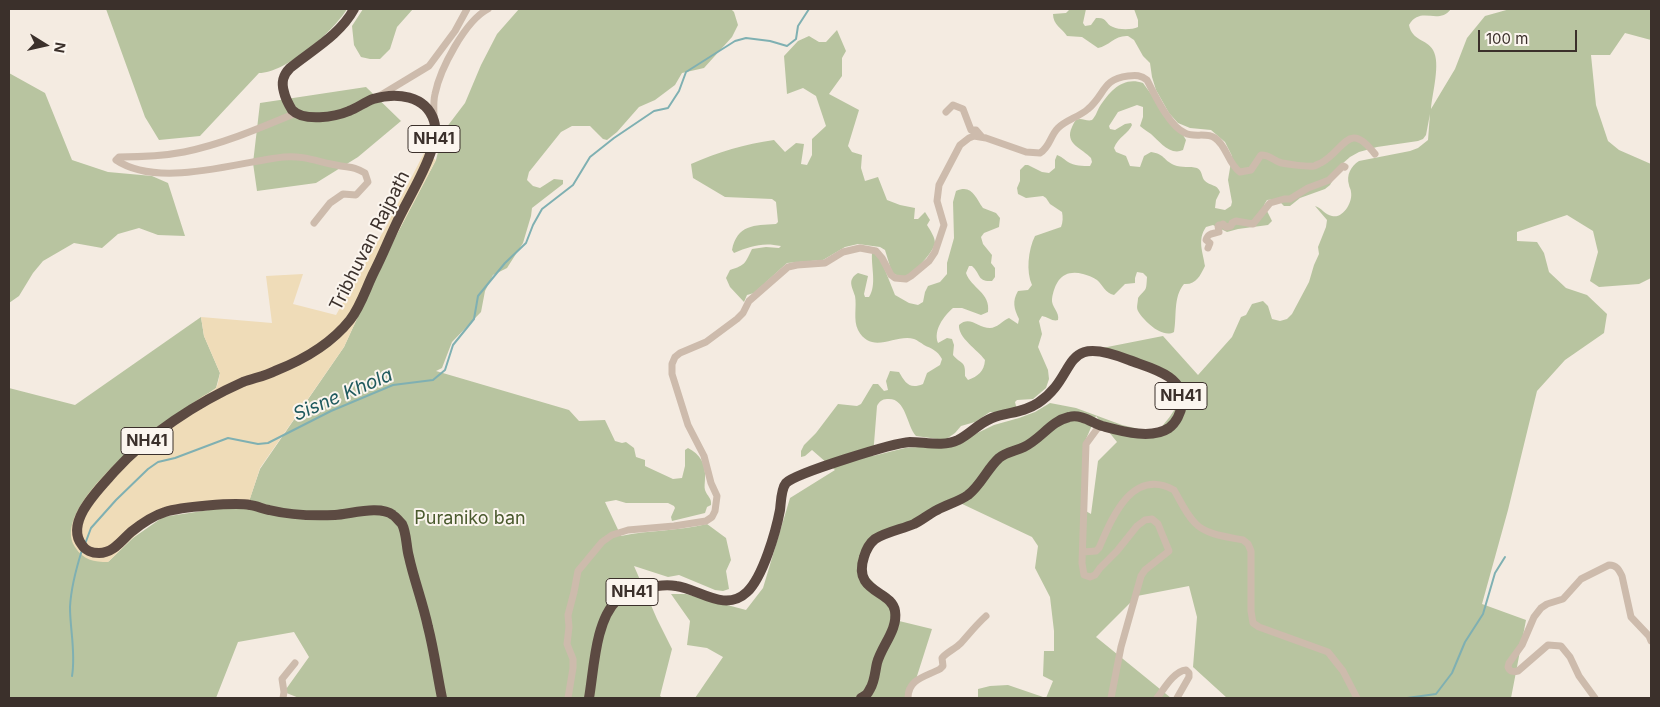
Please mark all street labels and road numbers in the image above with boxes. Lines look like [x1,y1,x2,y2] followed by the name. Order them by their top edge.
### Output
[408,126,460,152] road number: NH41
[325,168,415,314] street label: Tribhuvan Rajpath
[1155,382,1207,410] road number: NH41
[121,428,173,454] road number: NH41
[606,578,658,606] road number: NH41

